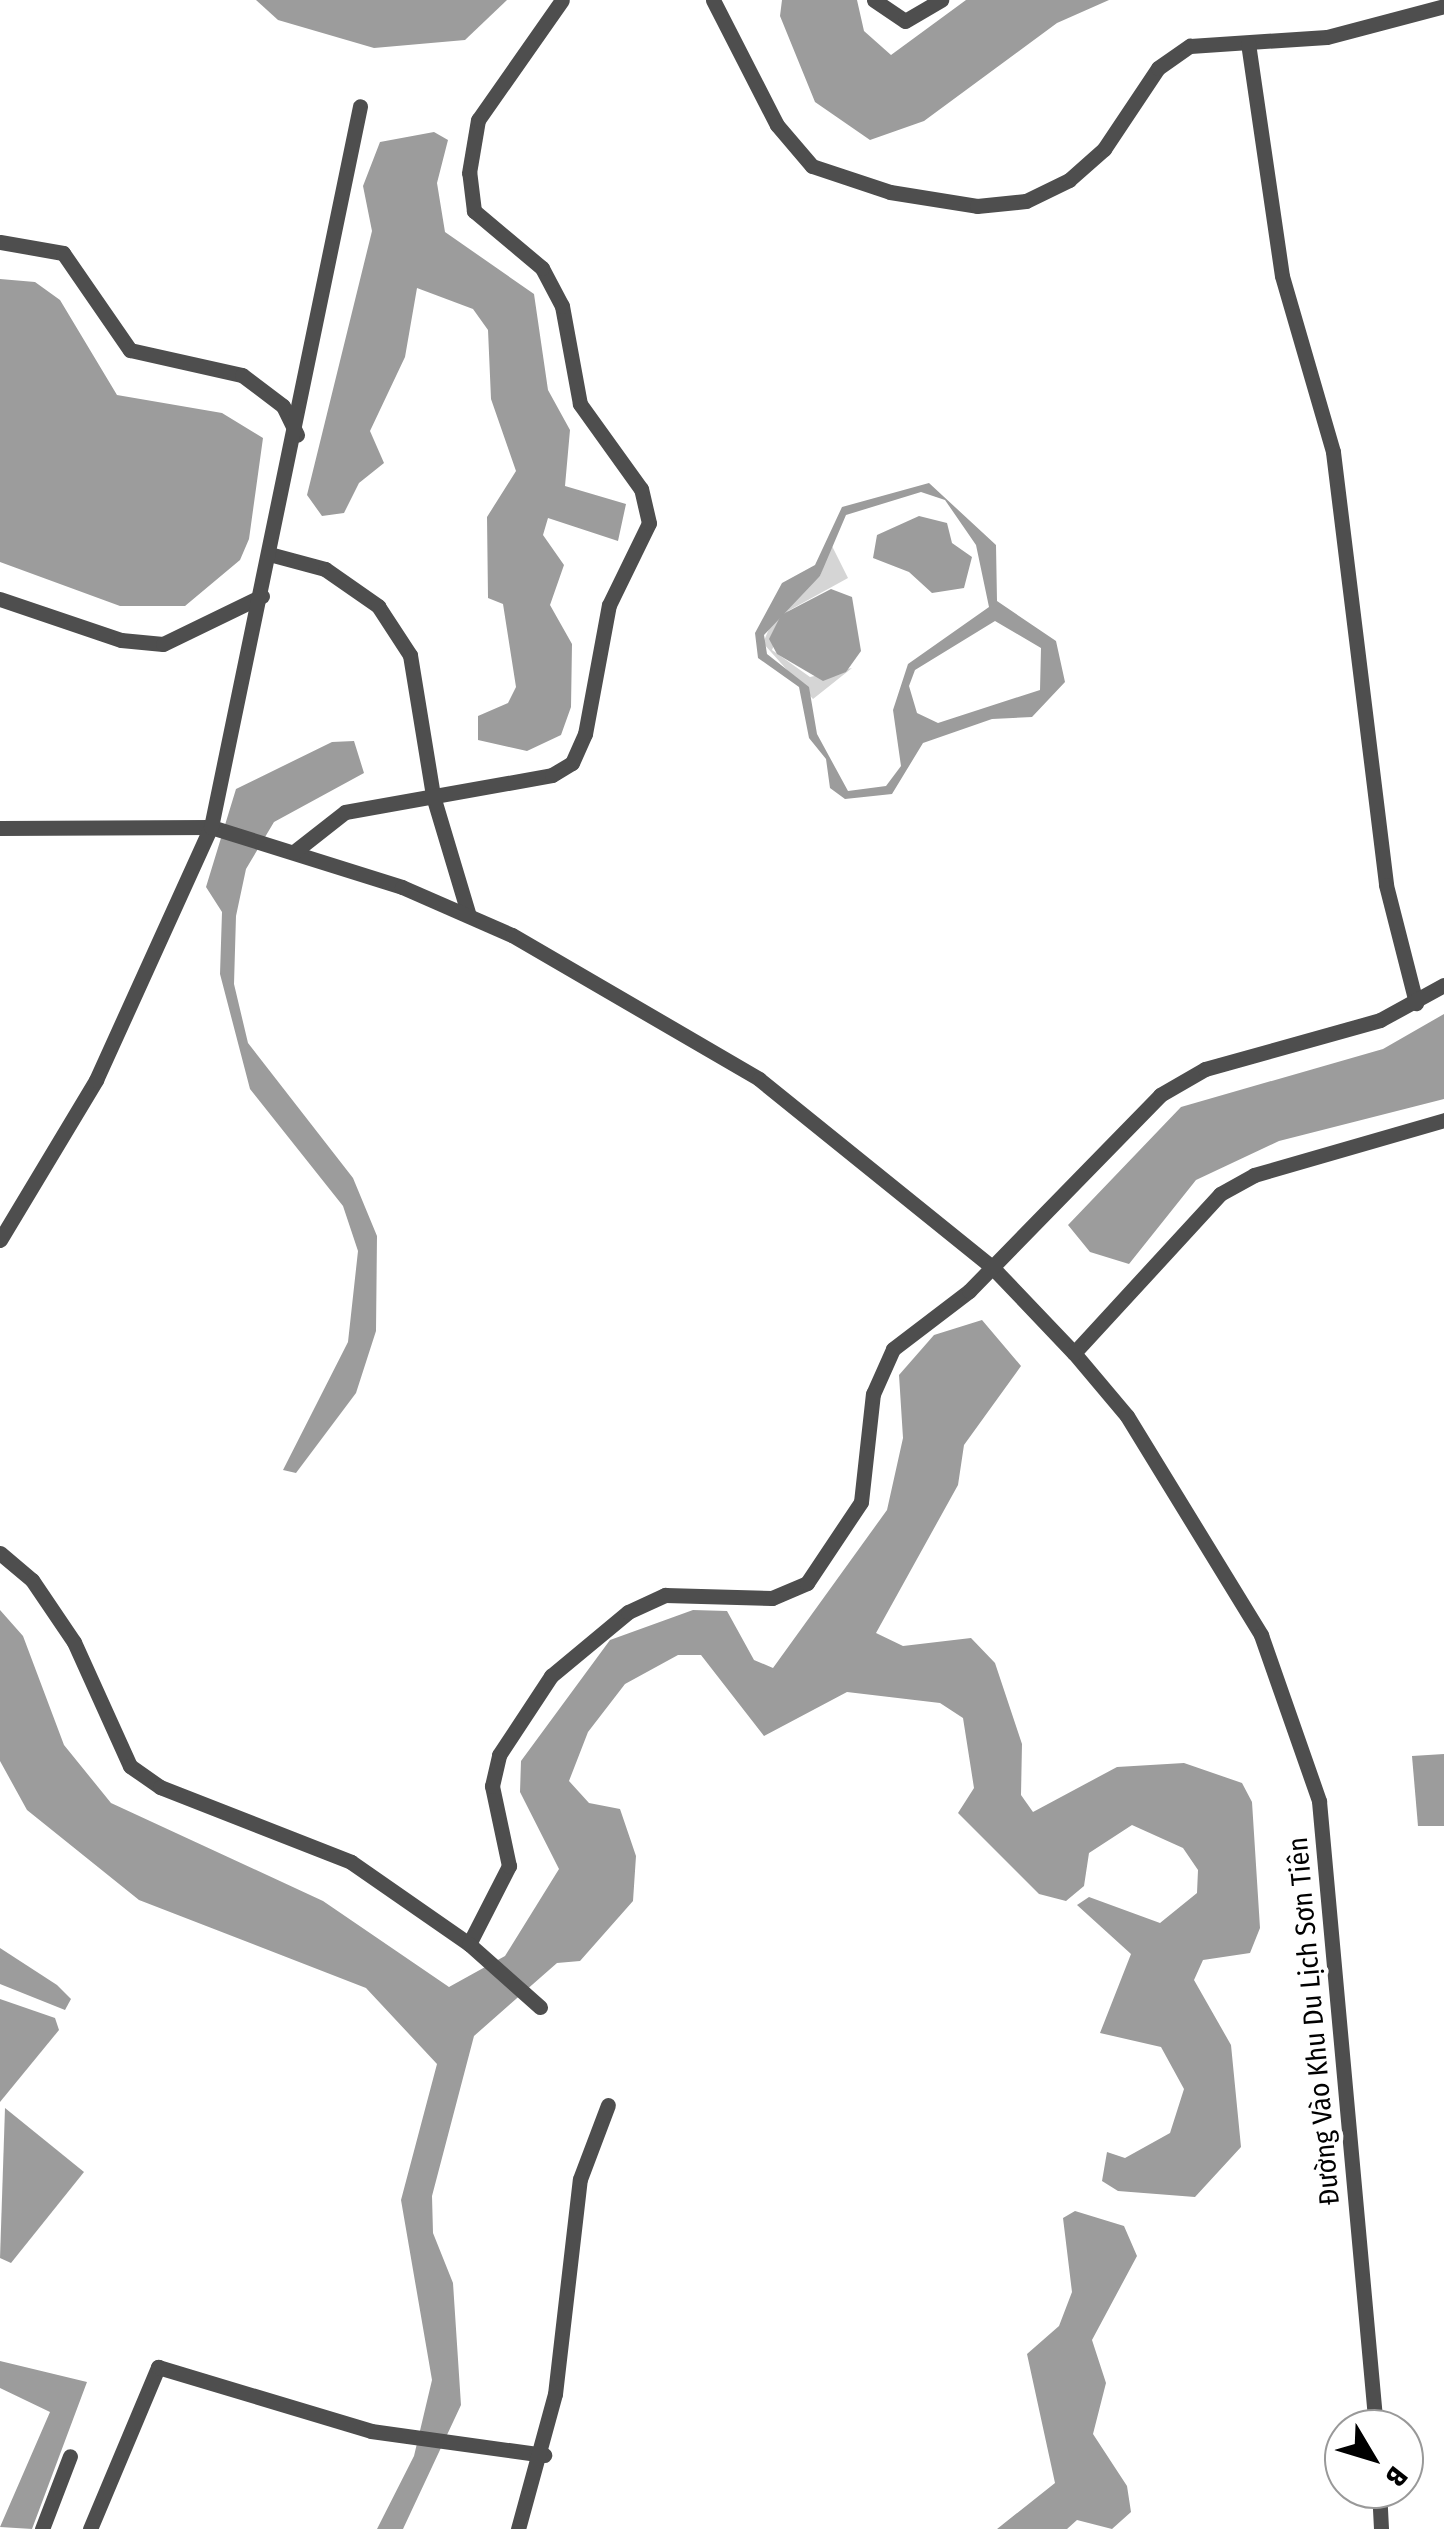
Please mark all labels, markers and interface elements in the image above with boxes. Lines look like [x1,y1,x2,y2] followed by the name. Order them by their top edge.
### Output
[1281,1836,1347,2206] street label: Đường Vào Khu Du Lịch Sơn Tiên
[1324,2409,1424,2509] north arrow
[1379,2460,1414,2493] text: B

